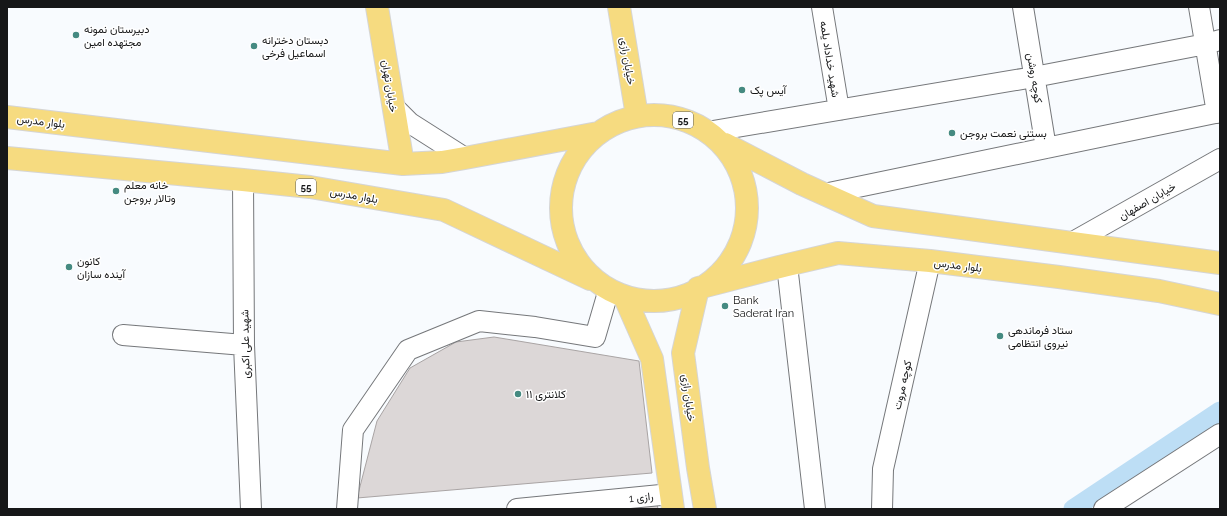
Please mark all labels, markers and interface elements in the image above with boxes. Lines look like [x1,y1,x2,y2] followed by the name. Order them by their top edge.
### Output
[817,20,842,99] street label: شهید خداداد یلمه
[84,23,149,49] place label: دبیرستان نمونه مجتهده امین
[71,30,81,40] marker: دبیرستان نمونه مجتهده امین
[262,34,329,60] place label: دبستان دخترانه اسماعیل فرخی
[617,37,638,86] street label: خیابان رازی
[249,41,259,51] marker: دبستان دخترانه اسماعیل فرخی
[1023,52,1045,104] street label: کوچه روشن
[379,59,400,113] street label: خیابان تهران
[750,84,788,98] place label: آیس پک
[737,85,747,95] marker: آیس پک
[16,112,66,131] street label: بلوار مدرس
[673,112,693,128] road number: 55
[960,127,1047,140] place label: بستنی نعمت بروجن
[947,128,957,138] marker: بستنی نعمت بروجن
[124,179,176,205] place label: خانه معلم وتالار بروجن
[296,179,316,195] road number: 55
[1116,180,1178,223] street label: خیابان اصفهان
[329,185,379,206] street label: بلوار مدرس
[111,186,121,196] marker: خانه معلم وتالار بروجن
[77,255,126,281] place label: کانون آینده سازان
[933,256,983,275] street label: بلوار مدرس
[64,262,74,272] marker: کانون آینده سازان
[733,294,794,320] place label: Bank Saderat Iran
[720,301,730,311] marker: Bank Saderat Iran
[238,309,253,379] street label: شهید علی اکبری
[1008,324,1073,350] place label: ستاد فرماندهی نیروی انتظامی
[995,331,1005,341] marker: ستاد فرماندهی نیروی انتظامی
[891,359,915,411] street label: کوچه مروت
[679,374,698,423] street label: خیابان رازی
[526,388,566,401] place label: کلانتری ۱۱
[513,389,523,399] marker: کلانتری ۱۱
[628,490,654,505] street label: رازی 1

